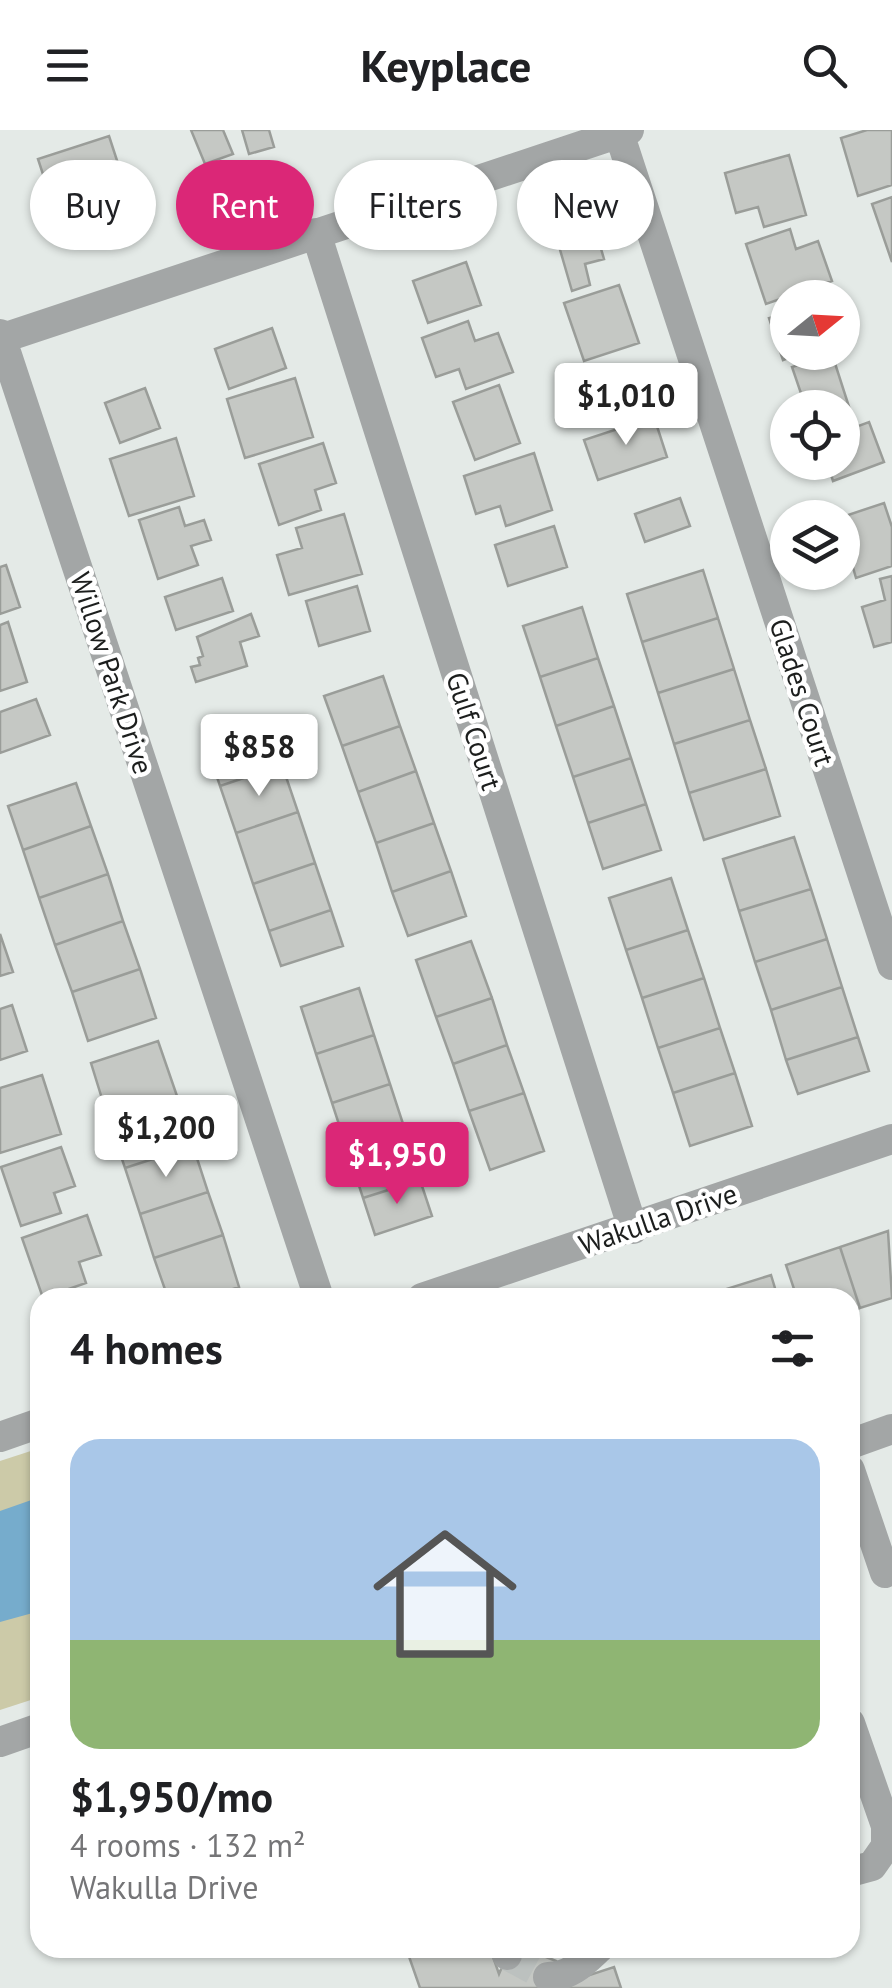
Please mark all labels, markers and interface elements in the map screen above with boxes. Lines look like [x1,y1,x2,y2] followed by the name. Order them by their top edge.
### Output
[361,36,531,94] text: Keyplace
[40,38,95,93] icon: menu
[797,38,852,93] icon: search
[30,160,156,250] chip: Buy
[176,160,314,250] chip: Rent
[334,160,497,250] chip: Filters
[517,160,654,250] chip: New
[770,280,860,370] north arrow
[770,280,860,590] map controls
[545,363,707,448] pin: $1,010
[577,374,675,416] text: $1,010
[770,390,860,480] button: locate
[770,500,860,590] button: layers
[62,567,163,778] street label: Willow Park Drive
[761,614,844,771] street label: Glades Court
[438,667,511,795] street label: Gulf Court
[200,714,318,799] pin: $858
[223,725,295,767] text: $858
[85,1095,247,1180] pin: $1,200
[117,1106,215,1148] text: $1,200
[316,1122,478,1207] pin: $1,950
[348,1133,446,1175] text: $1,950
[574,1174,742,1263] street label: Wakulla Drive
[70,1321,223,1376] text: 4 homes
[765,1321,820,1376] icon: filters
[355,1504,535,1684] icon: home
[70,1769,273,1824] text: $1,950/mo
[70,1824,306,1866] text: 4 rooms · 132 m²
[70,1866,258,1908] text: Wakulla Drive

